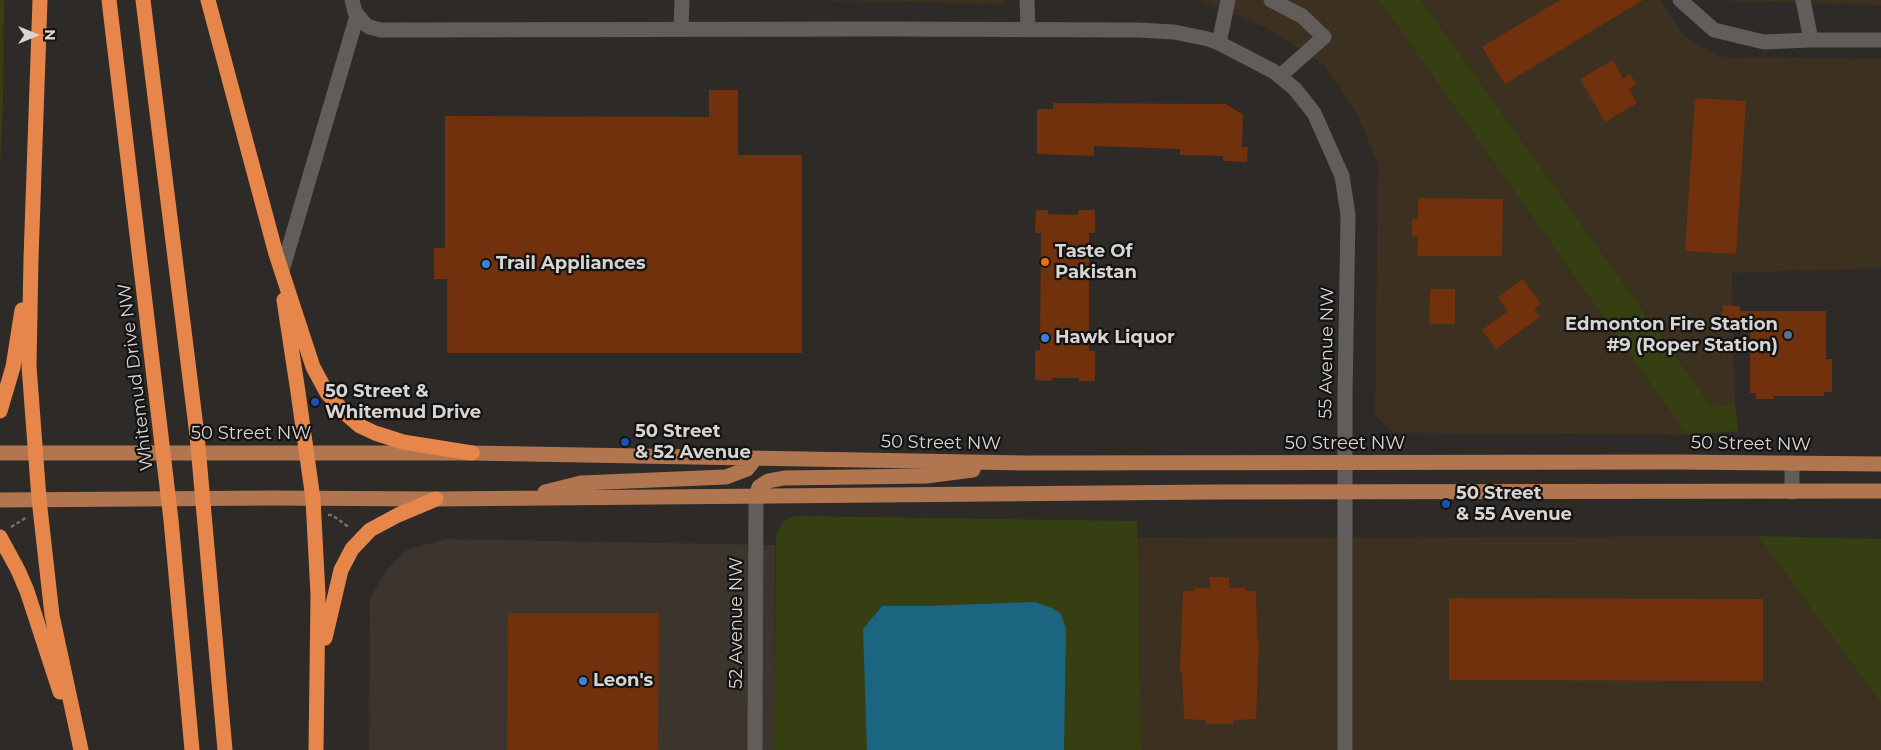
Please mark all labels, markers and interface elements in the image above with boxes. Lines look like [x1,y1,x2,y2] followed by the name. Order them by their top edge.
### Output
[10,10,60,60] north arrow
[41,29,59,41] text: N
[1055,241,1137,284] place label: Taste Of Pakistan
[496,253,646,275] place label: Trail Appliances
[1039,256,1051,268] marker: Taste Of Pakistan
[480,258,492,270] marker: Trail Appliances
[114,282,158,472] street label: Whitemud Drive NW
[1315,287,1339,419] street label: 55 Avenue NW
[1565,314,1778,356] place label: Edmonton Fire Station #9 (Roper Station)
[1055,327,1175,349] place label: Hawk Liquor
[1782,329,1794,341] marker: Edmonton Fire Station #9 (Roper Station)
[1039,332,1051,344] marker: Hawk Liquor
[325,381,481,424] place label: 50 Street & Whitemud Drive
[309,396,321,408] marker: 50 Street & Whitemud Drive
[635,421,751,464] place label: 50 Street & 52 Avenue
[191,423,311,445] street label: 50 Street NW
[881,431,1001,455] street label: 50 Street NW
[1691,432,1811,456] street label: 50 Street NW
[1285,433,1405,455] street label: 50 Street NW
[619,436,631,448] marker: 50 Street & 52 Avenue
[1456,483,1572,526] place label: 50 Street & 55 Avenue
[1440,498,1452,510] marker: 50 Street & 55 Avenue
[726,557,748,689] street label: 52 Avenue NW
[593,670,653,692] place label: Leon's
[577,675,589,687] marker: Leon's

